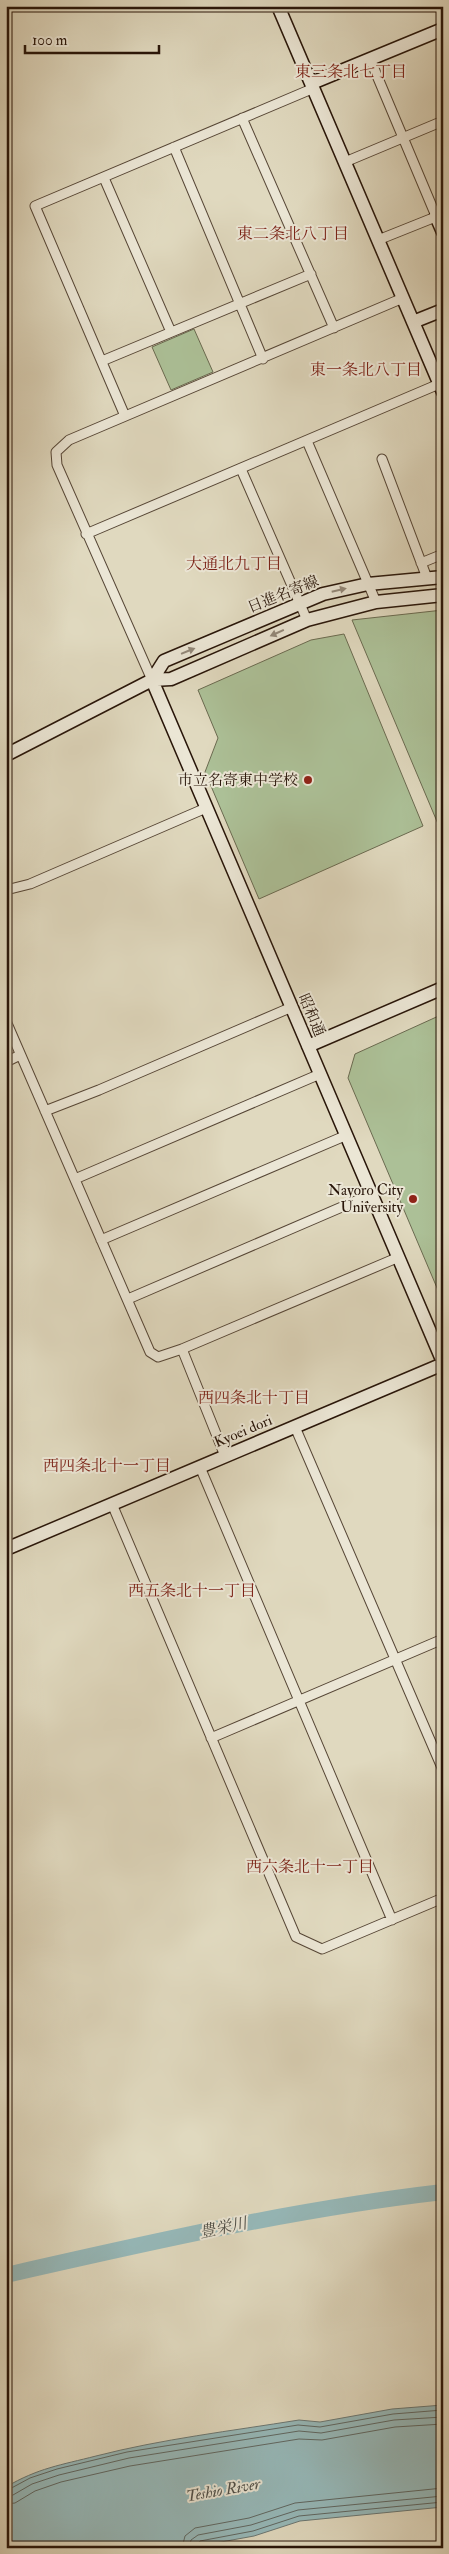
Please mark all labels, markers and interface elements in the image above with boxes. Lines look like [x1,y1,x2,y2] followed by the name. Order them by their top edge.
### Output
[25,22,159,54] scale bar
[32,31,68,50] text: 100 m
[295,62,407,82] district label: 東三条北七丁目
[237,224,349,244] district label: 東二条北八丁目
[310,360,422,380] district label: 東一条北八丁目
[186,554,282,574] district label: 大通北九丁目
[245,572,322,617] street label: 日進名寄線
[331,586,346,594] one-way arrow
[270,630,284,638] one-way arrow
[181,647,196,655] one-way arrow
[178,771,298,790] place label: 市立名寄東中学校
[302,774,314,786] marker: 市立名寄東中学校
[294,991,329,1040] street label: 昭和通
[328,1181,403,1217] place label: Nayoro City University
[407,1193,419,1205] marker: Nayoro City University
[198,1388,310,1408] district label: 西四条北十丁目
[211,1411,275,1452] street label: Kyoei dori
[43,1456,171,1476] district label: 西四条北十一丁目
[128,1581,256,1601] district label: 西五条北十一丁目
[246,1857,374,1877] district label: 西六条北十一丁目
[198,2213,251,2243] water label: 豊栄川
[185,2473,263,2506] water label: Teshio River

